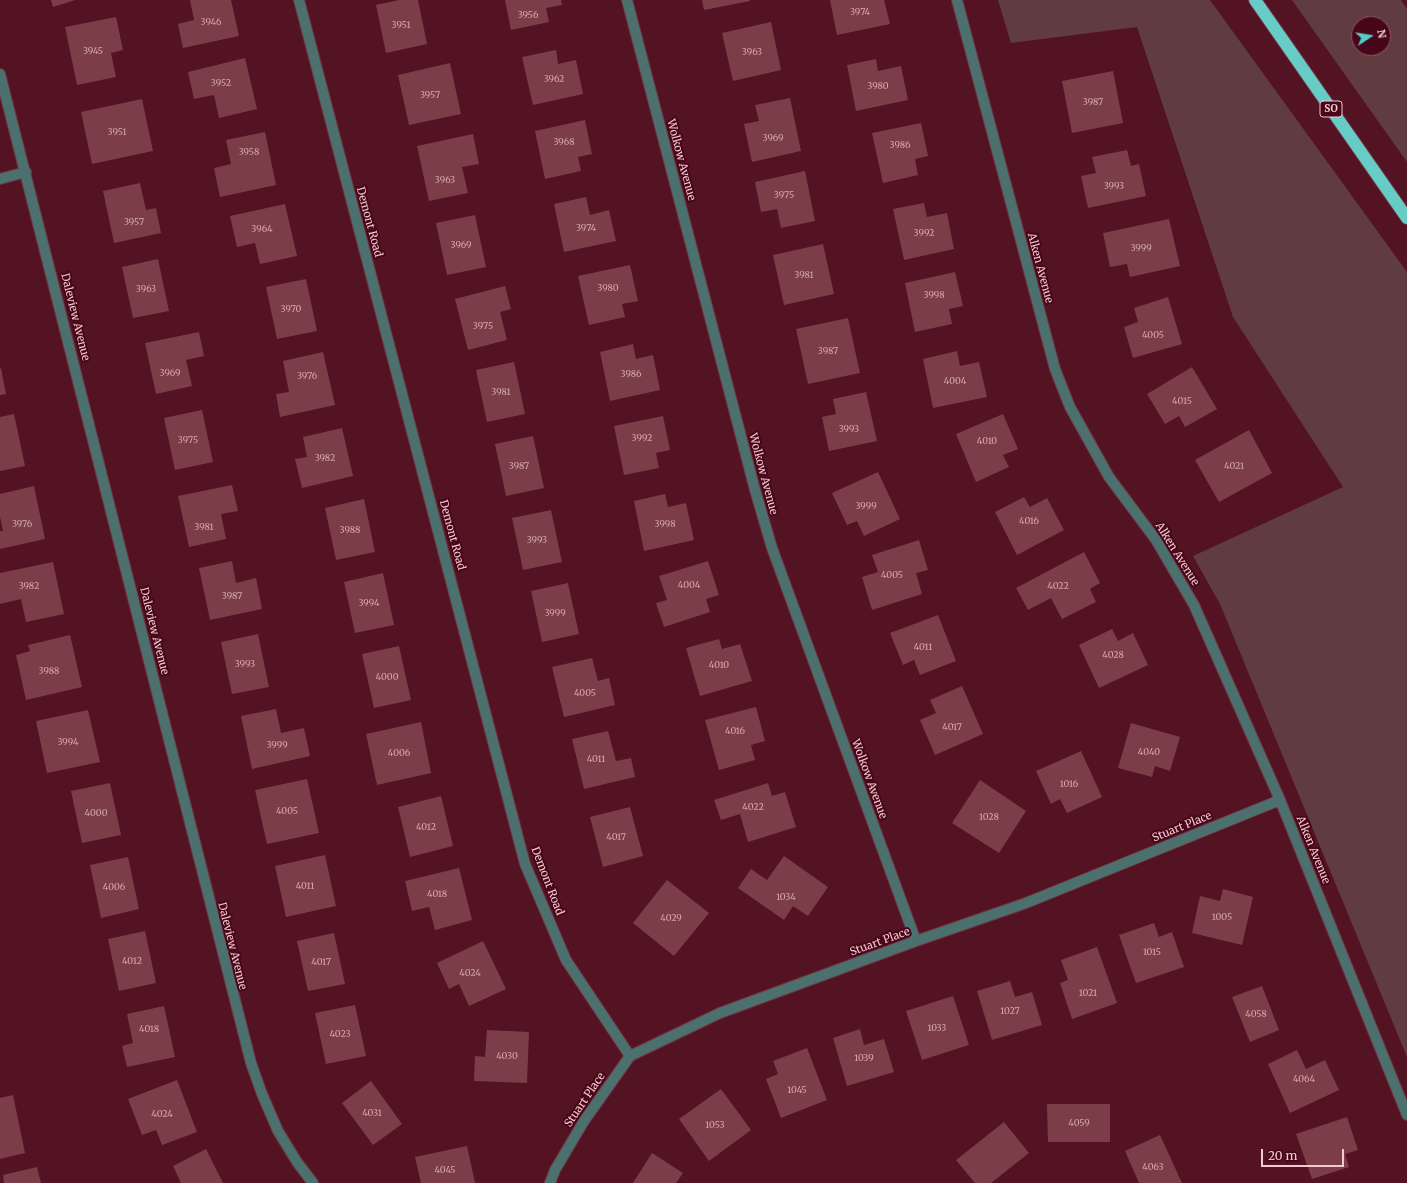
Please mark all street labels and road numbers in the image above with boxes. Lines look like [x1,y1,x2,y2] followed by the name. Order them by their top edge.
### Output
[1320,101,1342,117] road number: SO
[664,118,698,202] street label: Wolkow Avenue
[353,185,385,259] street label: Demont Road
[1024,231,1056,305] street label: Alken Avenue
[58,272,92,362] street label: Daleview Avenue
[746,432,780,516] street label: Wolkow Avenue
[436,498,468,572] street label: Demont Road
[1152,520,1202,588] street label: Alken Avenue
[137,586,171,676] street label: Daleview Avenue
[848,737,890,821] street label: Wolkow Avenue
[1150,809,1214,845] street label: Stuart Place
[1293,814,1333,886] street label: Alken Avenue
[528,845,566,917] street label: Demont Road
[215,901,249,991] street label: Daleview Avenue
[848,925,912,959] street label: Stuart Place
[562,1070,608,1130] street label: Stuart Place

